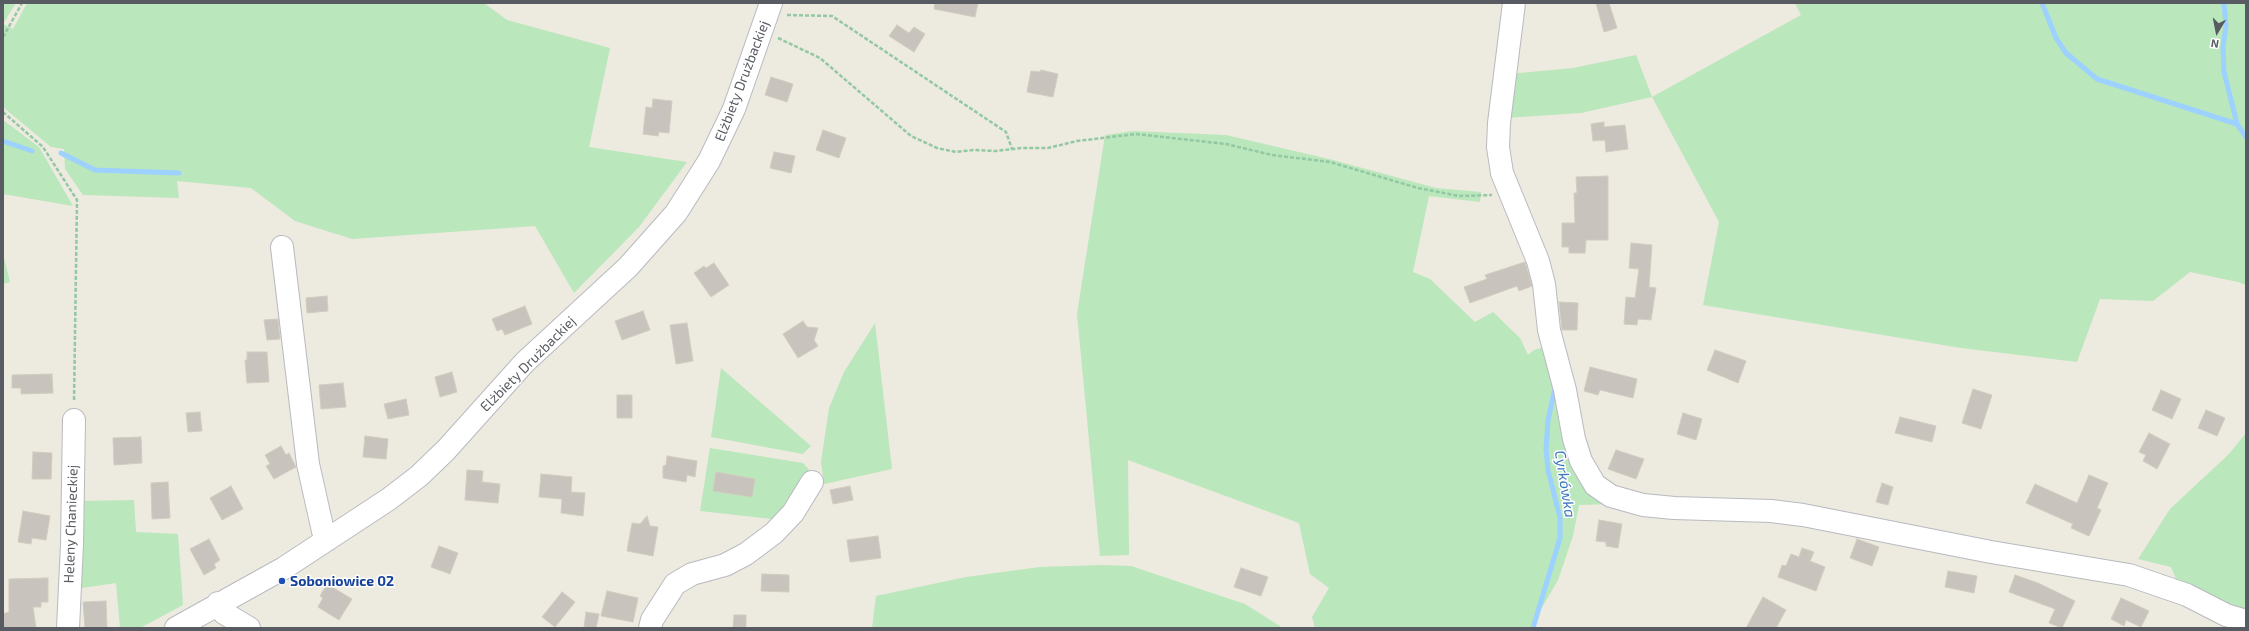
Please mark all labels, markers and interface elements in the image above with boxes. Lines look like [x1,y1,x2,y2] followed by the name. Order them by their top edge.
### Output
[2197,12,2237,52] north arrow
[711,18,773,144] street label: Elżbiety Drużbackiej
[2210,37,2220,51] text: N
[477,313,579,415] street label: Elżbiety Drużbackiej
[1551,449,1579,519] water label: Cyrkówka
[61,464,81,584] street label: Heleny Chanieckiej
[290,573,394,589] place label: Soboniowice 02
[277,576,287,586] marker: Soboniowice 02

